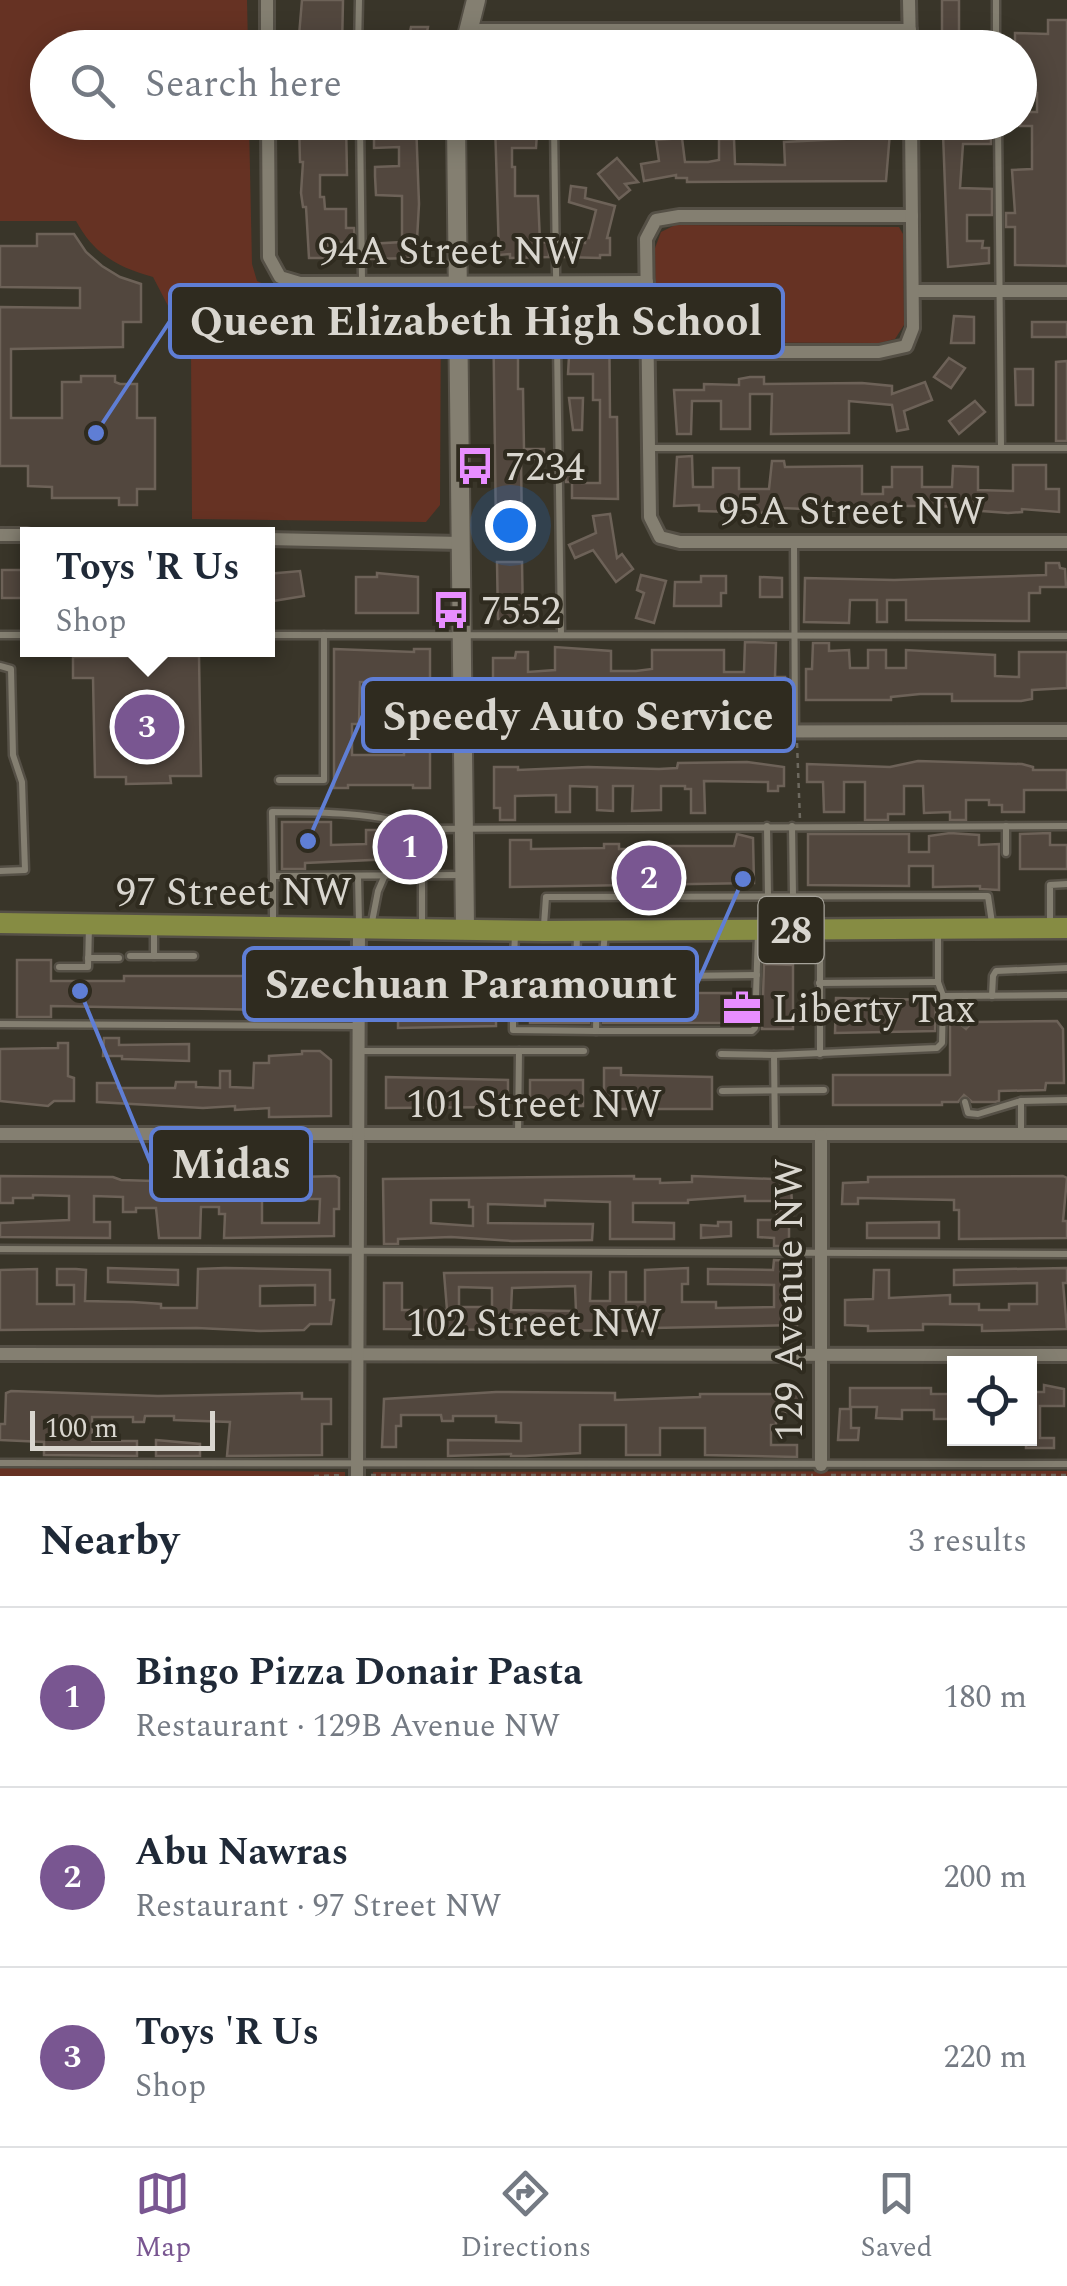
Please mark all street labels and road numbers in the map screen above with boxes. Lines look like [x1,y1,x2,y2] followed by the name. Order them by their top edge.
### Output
[318,222,584,283] street label: 94A Street NW
[719,482,985,543] street label: 95A Street NW
[116,863,352,924] street label: 97 Street NW
[758,897,824,963] road number: 28
[406,1075,662,1136] street label: 101 Street NW
[760,1159,821,1441] street label: 129 Avenue NW
[406,1294,662,1355] street label: 102 Street NW

